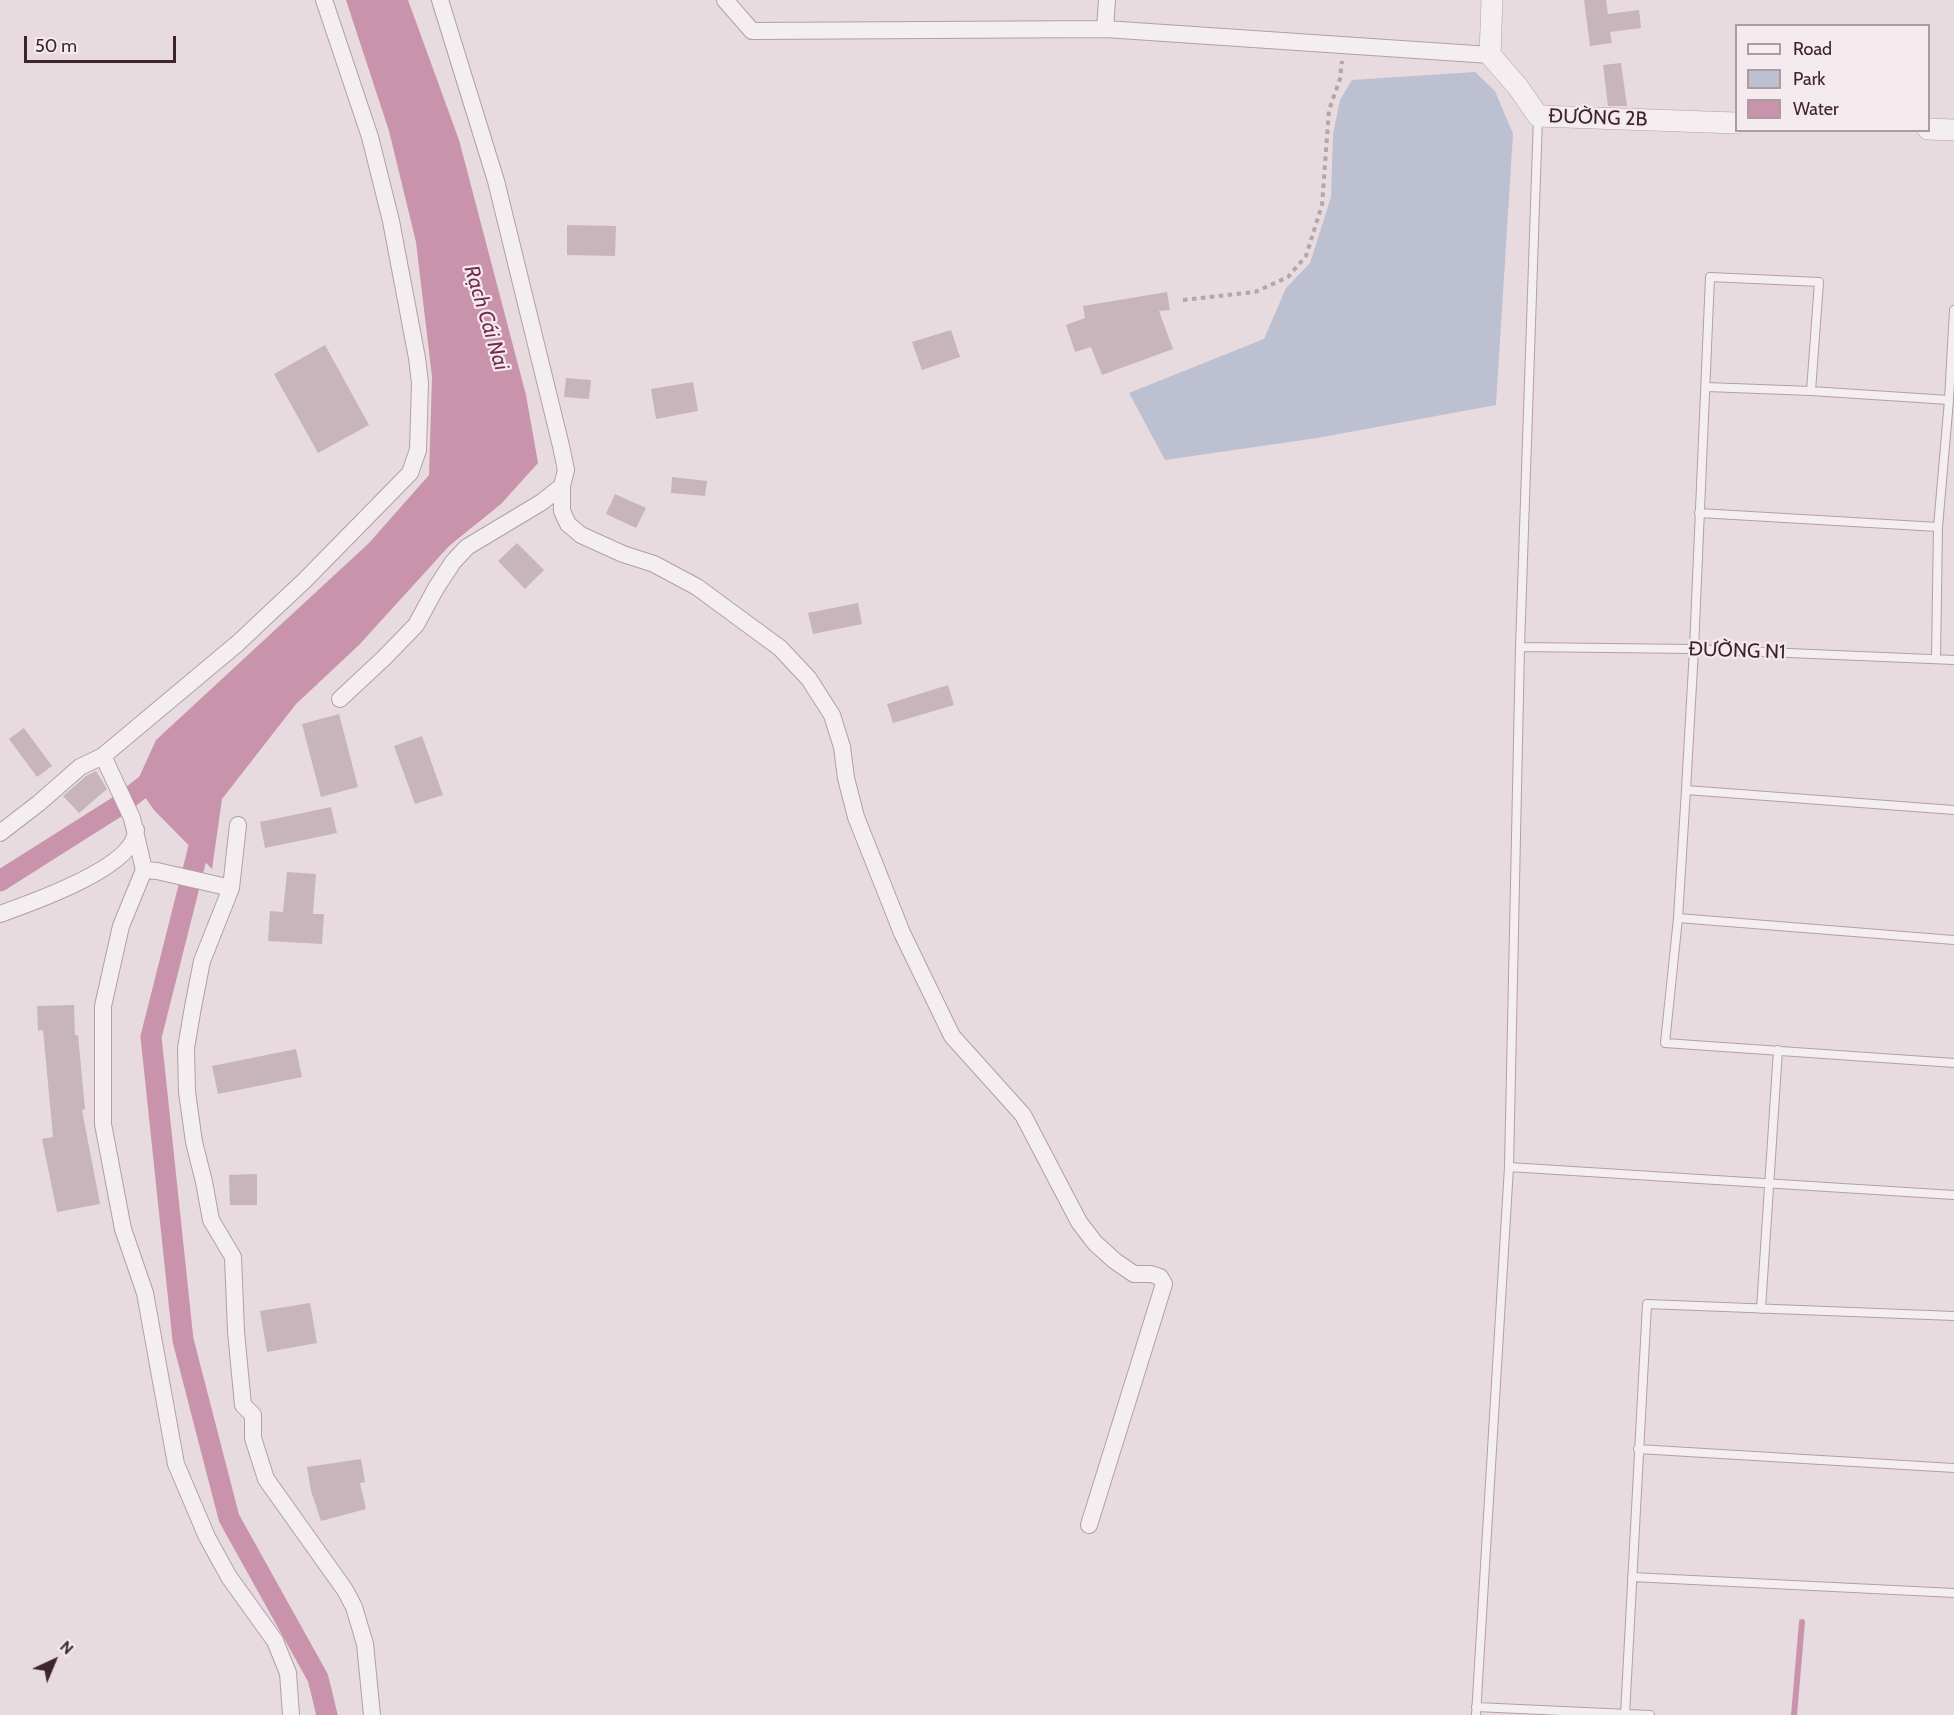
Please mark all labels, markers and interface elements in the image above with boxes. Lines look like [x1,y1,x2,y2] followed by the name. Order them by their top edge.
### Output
[27,24,178,62] scale bar
[1735,24,1930,132] legend
[35,35,77,57] text: 50 m
[1793,38,1832,60] text: Road
[1793,68,1825,90] text: Park
[1793,98,1839,120] text: Water
[1548,104,1648,132] street label: ĐƯỜNG 2B
[458,263,514,373] water label: Rạch Cái Nai
[1688,637,1786,665] street label: ĐƯỜNG N1
[24,1631,84,1691] north arrow
[56,1637,78,1658] text: N

